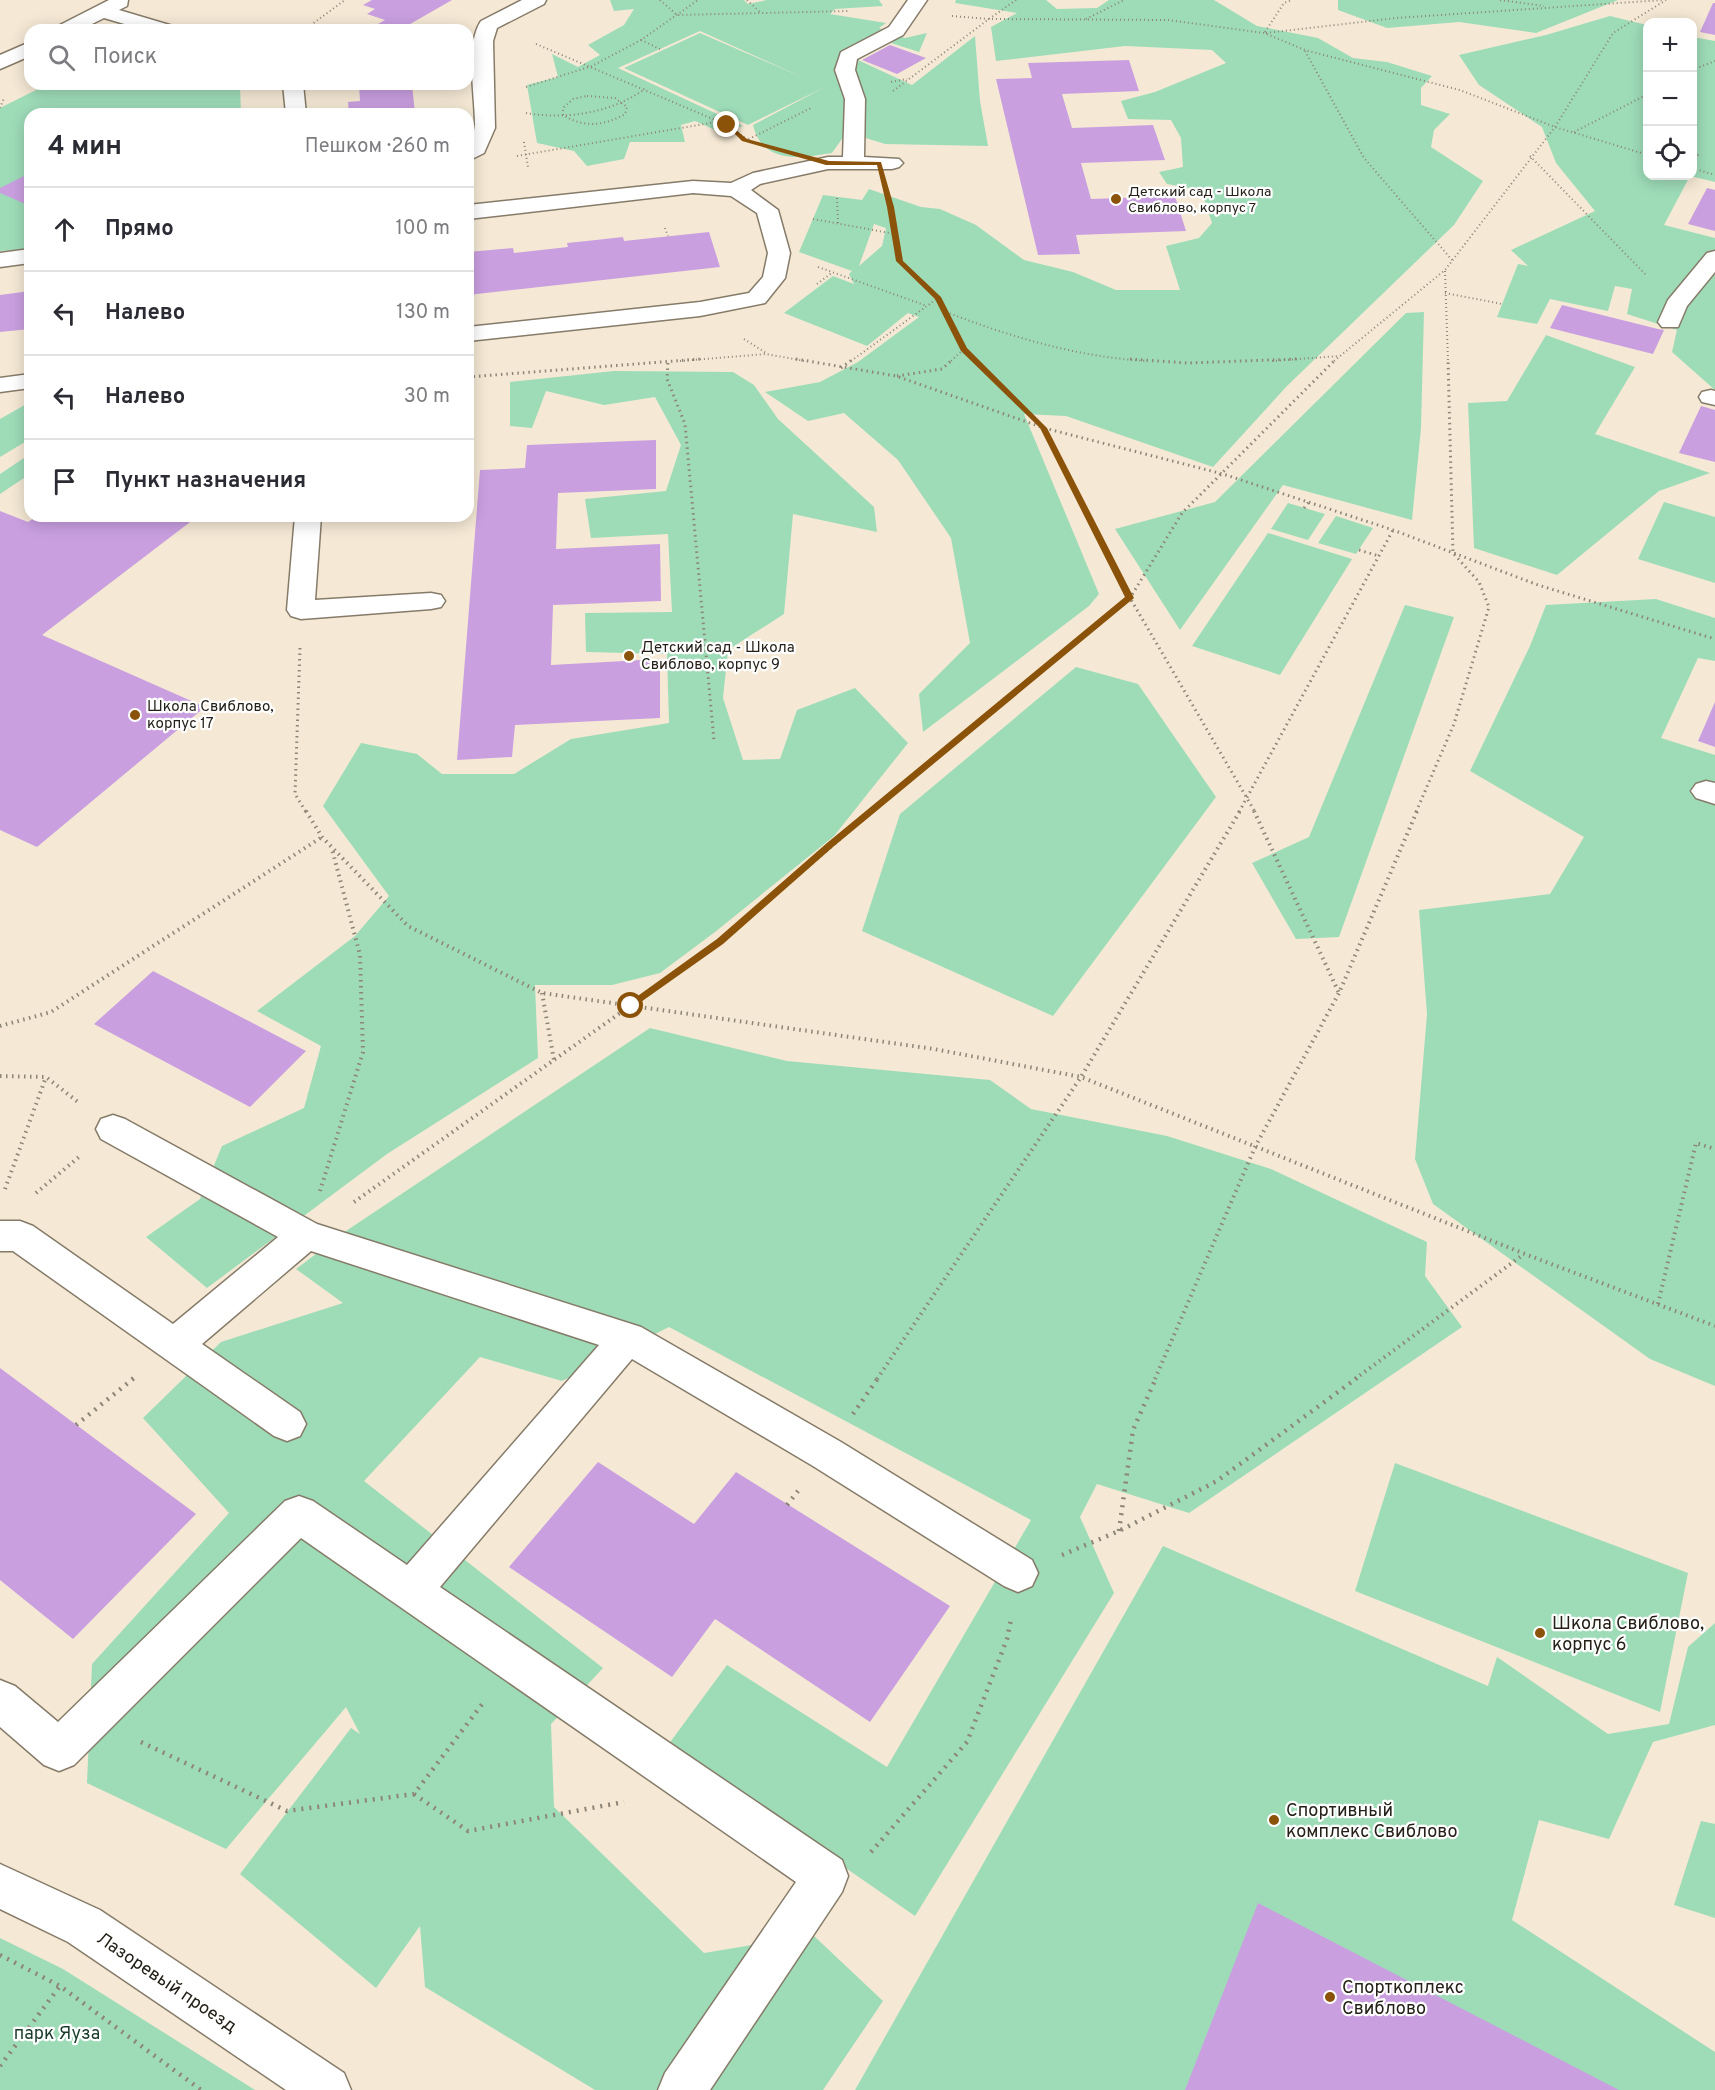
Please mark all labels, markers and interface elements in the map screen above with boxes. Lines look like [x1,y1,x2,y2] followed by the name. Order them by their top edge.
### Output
[1643,18,1697,180] map controls
[1643,18,1697,72] button: +
[24,24,474,90] search box
[45,41,78,74] icon: search
[93,44,157,71] text: Поиск
[1643,72,1697,126] button: −
[713,111,739,137] route end
[1643,126,1697,180] button: locate
[48,131,122,164] text: 4 мин
[305,134,450,160] text: Пешком · 260 m
[1128,184,1271,217] place label: Детский сад - Школа Свиблово, корпус 7
[1109,192,1123,206] marker: Детский сад - Школа Свиблово, корпус 7
[48,213,81,246] icon: ahead
[105,216,174,243] text: Прямо
[395,216,450,242] text: 100 m
[48,297,81,330] icon: left
[105,300,185,327] text: Налево
[396,300,450,326] text: 130 m
[48,381,81,414] icon: left
[105,384,185,411] text: Налево
[404,384,450,410] text: 30 m
[48,465,81,498] icon: arrive
[105,468,306,495] text: Пункт назначения
[641,639,795,675] place label: Детский сад - Школа Свиблово, корпус 9
[622,649,636,663] marker: Детский сад - Школа Свиблово, корпус 9
[147,698,274,734] place label: Школа Свиблово, корпус 17
[128,708,142,722] marker: Школа Свиблово, корпус 17
[617,992,643,1018] route start
[1552,1613,1704,1657] place label: Школа Свиблово, корпус 6
[1533,1626,1547,1640] marker: Школа Свиблово, корпус 6
[1286,1800,1457,1844] place label: Спортивный комплекс Свиблово
[1267,1813,1281,1827] marker: Спортивный комплекс Свиблово
[92,1928,241,2039] street label: Лазоревый проезд
[1342,1977,1464,2021] place label: Спорткоплекс Свиблово
[1323,1990,1337,2004] marker: Спорткоплекс Свиблово
[14,2023,100,2046] park label: парк Яуза

